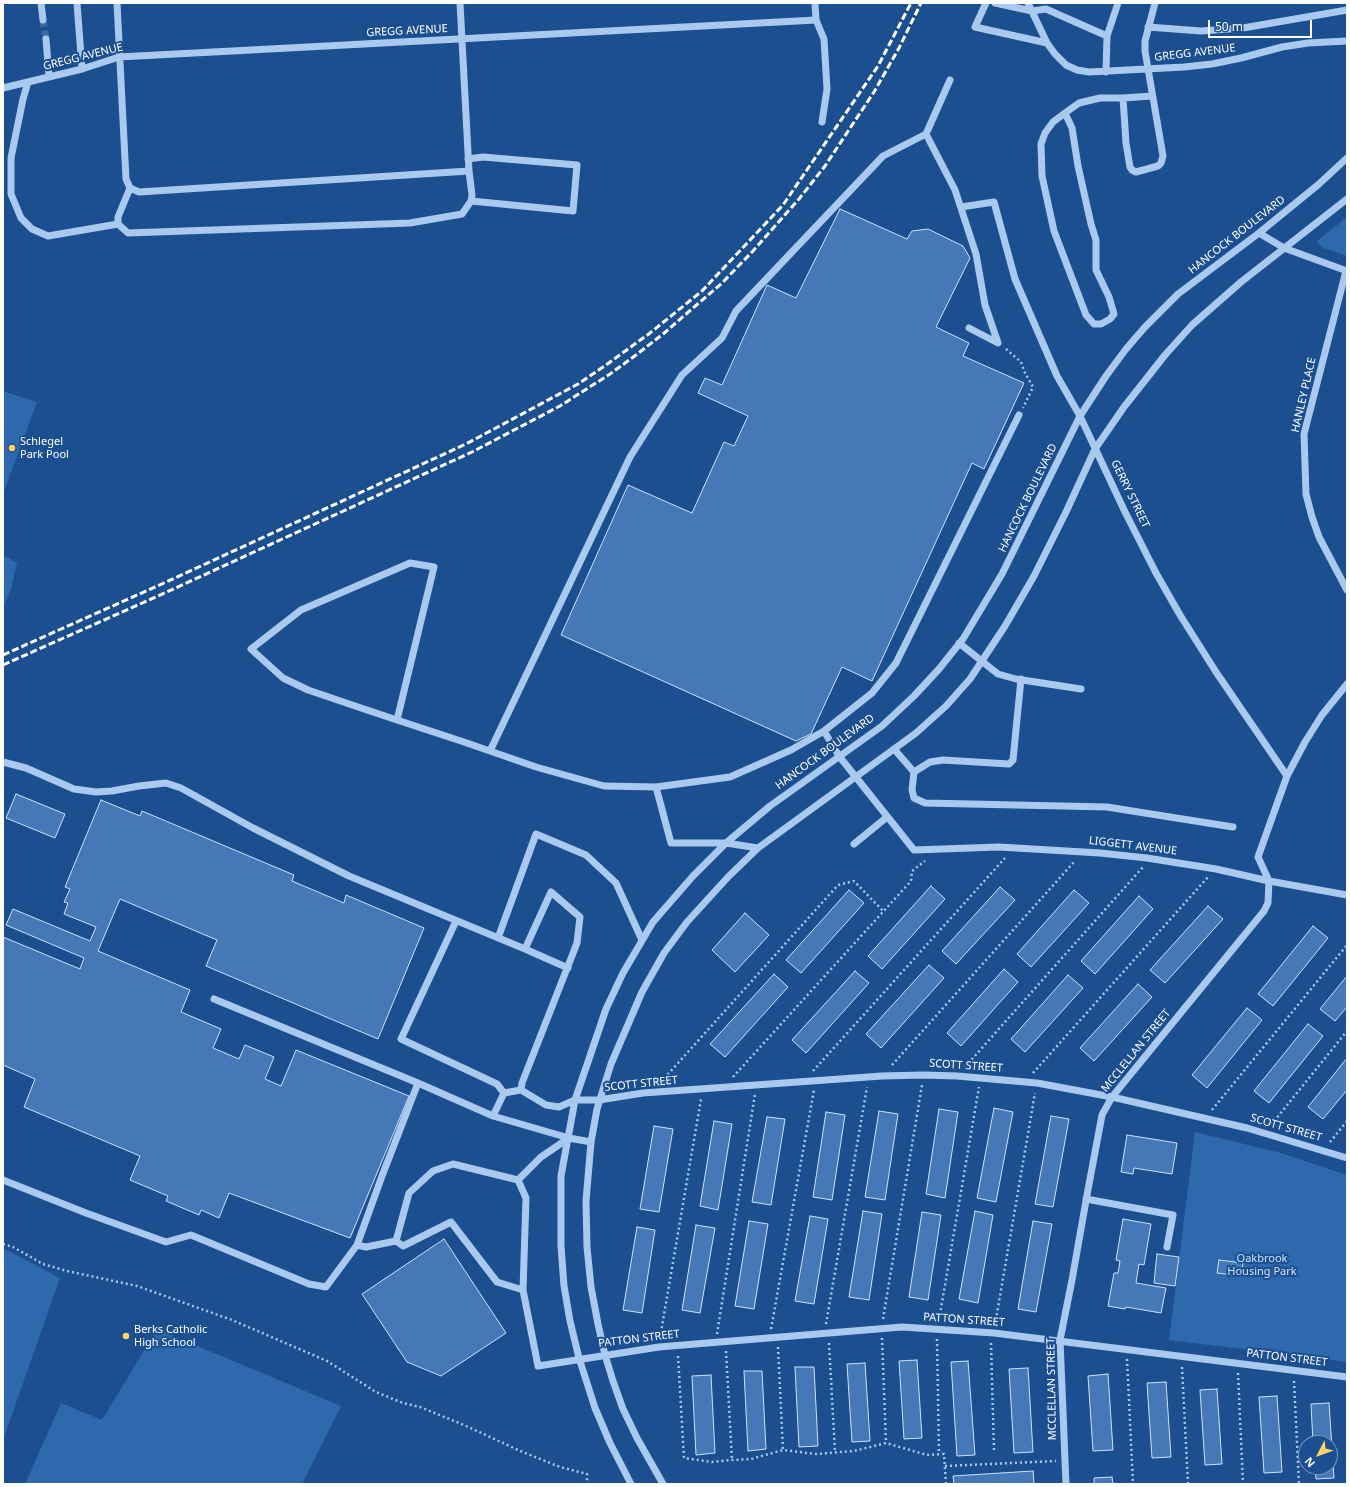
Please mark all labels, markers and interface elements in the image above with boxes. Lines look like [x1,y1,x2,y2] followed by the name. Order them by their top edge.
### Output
[1210,12,1314,38] scale bar
[1215,18,1243,35] text: 50 m
[366,22,448,40] street label: GREGG AVENUE
[42,41,124,73] street label: GREGG AVENUE
[1154,41,1236,65] street label: GREGG AVENUE
[1186,193,1288,277] street label: HANCOCK BOULEVARD
[1289,356,1319,434] street label: HANLEY PLACE
[20,435,69,461] place label: Schlegel Park Pool
[996,442,1060,554] street label: HANCOCK BOULEVARD
[7,443,17,453] marker: Schlegel Park Pool
[1108,458,1152,530] street label: GERRY STREET
[773,712,877,792] street label: HANCOCK BOULEVARD
[1088,834,1178,858] street label: LIGGETT AVENUE
[1099,1007,1173,1095] street label: MCCLELLAN STREET
[929,1057,1003,1075] street label: SCOTT STREET
[604,1074,678,1094] street label: SCOTT STREET
[1249,1111,1323,1145] street label: SCOTT STREET
[1227,1252,1297,1278] park label: Oakbrook Housing Park
[923,1311,1005,1329] street label: PATTON STREET
[134,1323,207,1349] place label: Berks Catholic High School
[598,1327,680,1351] street label: PATTON STREET
[121,1331,131,1341] marker: Berks Catholic High School
[1045,1338,1059,1440] street label: MCCLELLAN STREET
[1246,1346,1328,1370] street label: PATTON STREET
[1298,1435,1338,1475] north arrow
[1301,1454,1318,1471] text: N

